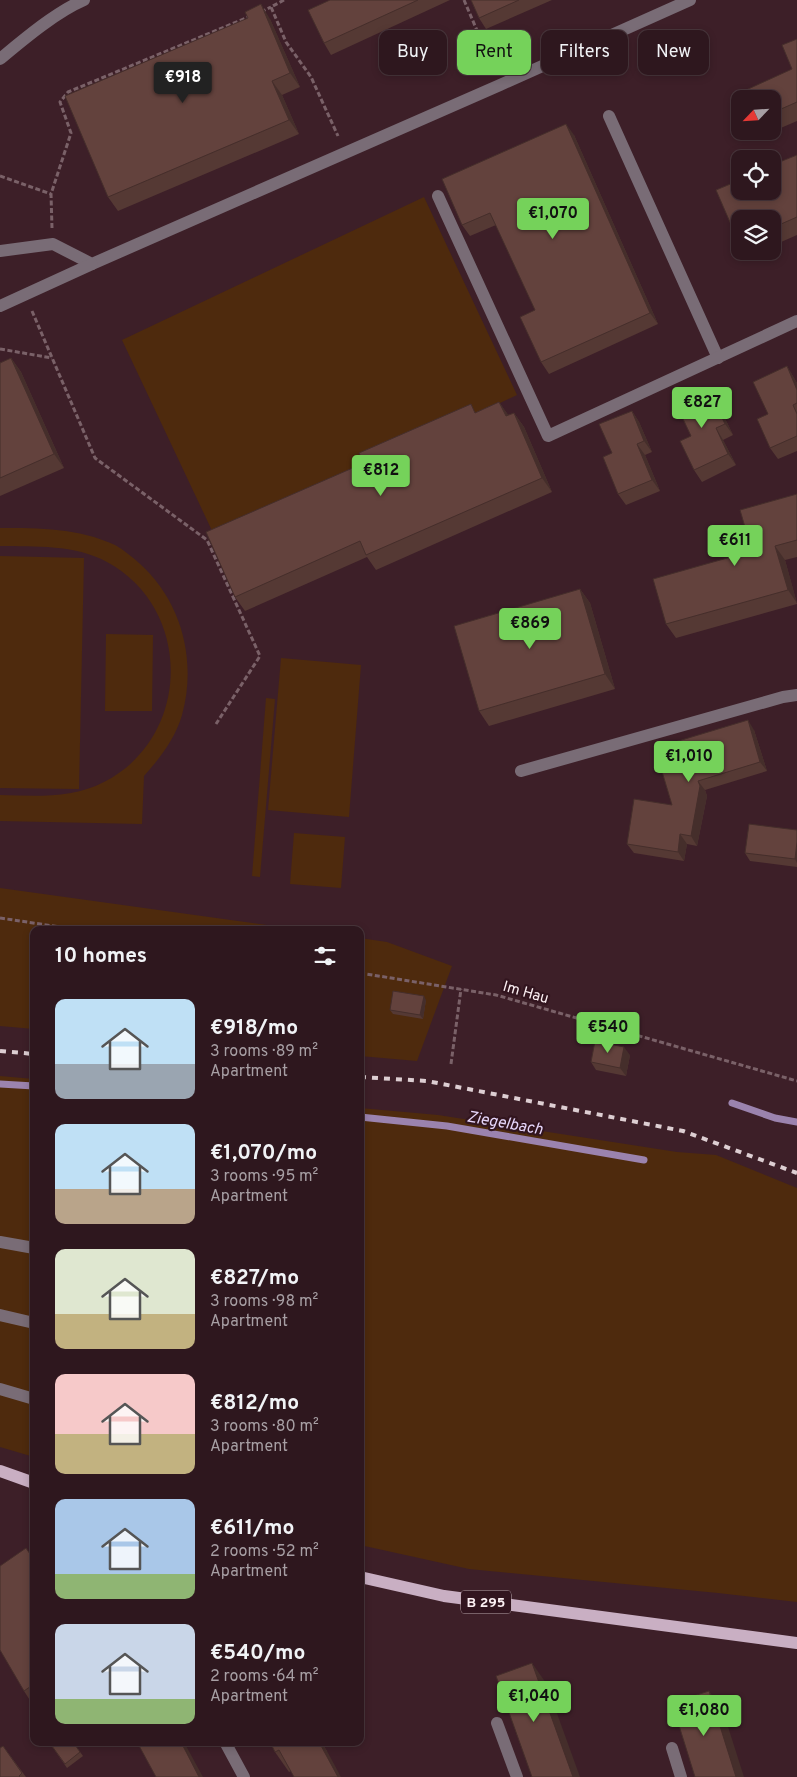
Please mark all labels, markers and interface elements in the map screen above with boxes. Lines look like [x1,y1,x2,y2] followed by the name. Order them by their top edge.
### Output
[379,30,447,75] chip: Buy
[457,30,531,75] chip: Rent
[541,30,628,75] chip: Filters
[638,30,709,75] chip: New
[153,62,213,104] pin: €918
[165,68,201,88] text: €918
[731,90,781,140] north arrow
[731,90,781,260] map controls
[731,150,781,200] button: locate
[512,198,594,240] pin: €1,070
[528,204,578,224] text: €1,070
[731,210,781,260] button: layers
[672,386,732,429] pin: €827
[683,393,721,413] text: €827
[351,454,411,497] pin: €812
[363,461,399,481] text: €812
[705,524,765,567] pin: €611
[719,531,751,551] text: €611
[500,608,560,650] pin: €869
[510,614,550,634] text: €869
[648,740,730,783] pin: €1,010
[665,747,713,767] text: €1,010
[311,942,339,970] icon: filters
[55,943,147,970] text: 10 homes
[500,978,551,1009] street label: Im Hau
[578,1012,638,1054] pin: €540
[210,1015,298,1042] text: €918/mo
[587,1018,629,1038] text: €540
[95,1019,155,1079] icon: home
[210,1042,318,1062] text: 3 rooms · 89 m²
[210,1062,288,1082] text: Apartment
[465,1107,544,1141] water label: Ziegelbach
[210,1140,317,1167] text: €1,070/mo
[95,1144,155,1204] icon: home
[210,1167,318,1187] text: 3 rooms · 95 m²
[210,1187,288,1207] text: Apartment
[210,1265,299,1292] text: €827/mo
[95,1269,155,1329] icon: home
[210,1292,318,1312] text: 3 rooms · 98 m²
[210,1312,288,1332] text: Apartment
[210,1390,299,1417] text: €812/mo
[95,1394,155,1454] icon: home
[210,1417,319,1437] text: 3 rooms · 80 m²
[210,1437,288,1457] text: Apartment
[210,1515,294,1542] text: €611/mo
[95,1519,155,1579] icon: home
[210,1542,319,1562] text: 2 rooms · 52 m²
[210,1562,288,1582] text: Apartment
[461,1590,511,1614] road number: B 295
[210,1640,305,1667] text: €540/mo
[95,1644,155,1704] icon: home
[210,1667,319,1687] text: 2 rooms · 64 m²
[493,1680,575,1723] pin: €1,040
[210,1687,288,1707] text: Apartment
[508,1687,560,1707] text: €1,040
[663,1694,745,1737] pin: €1,080
[678,1701,730,1721] text: €1,080

